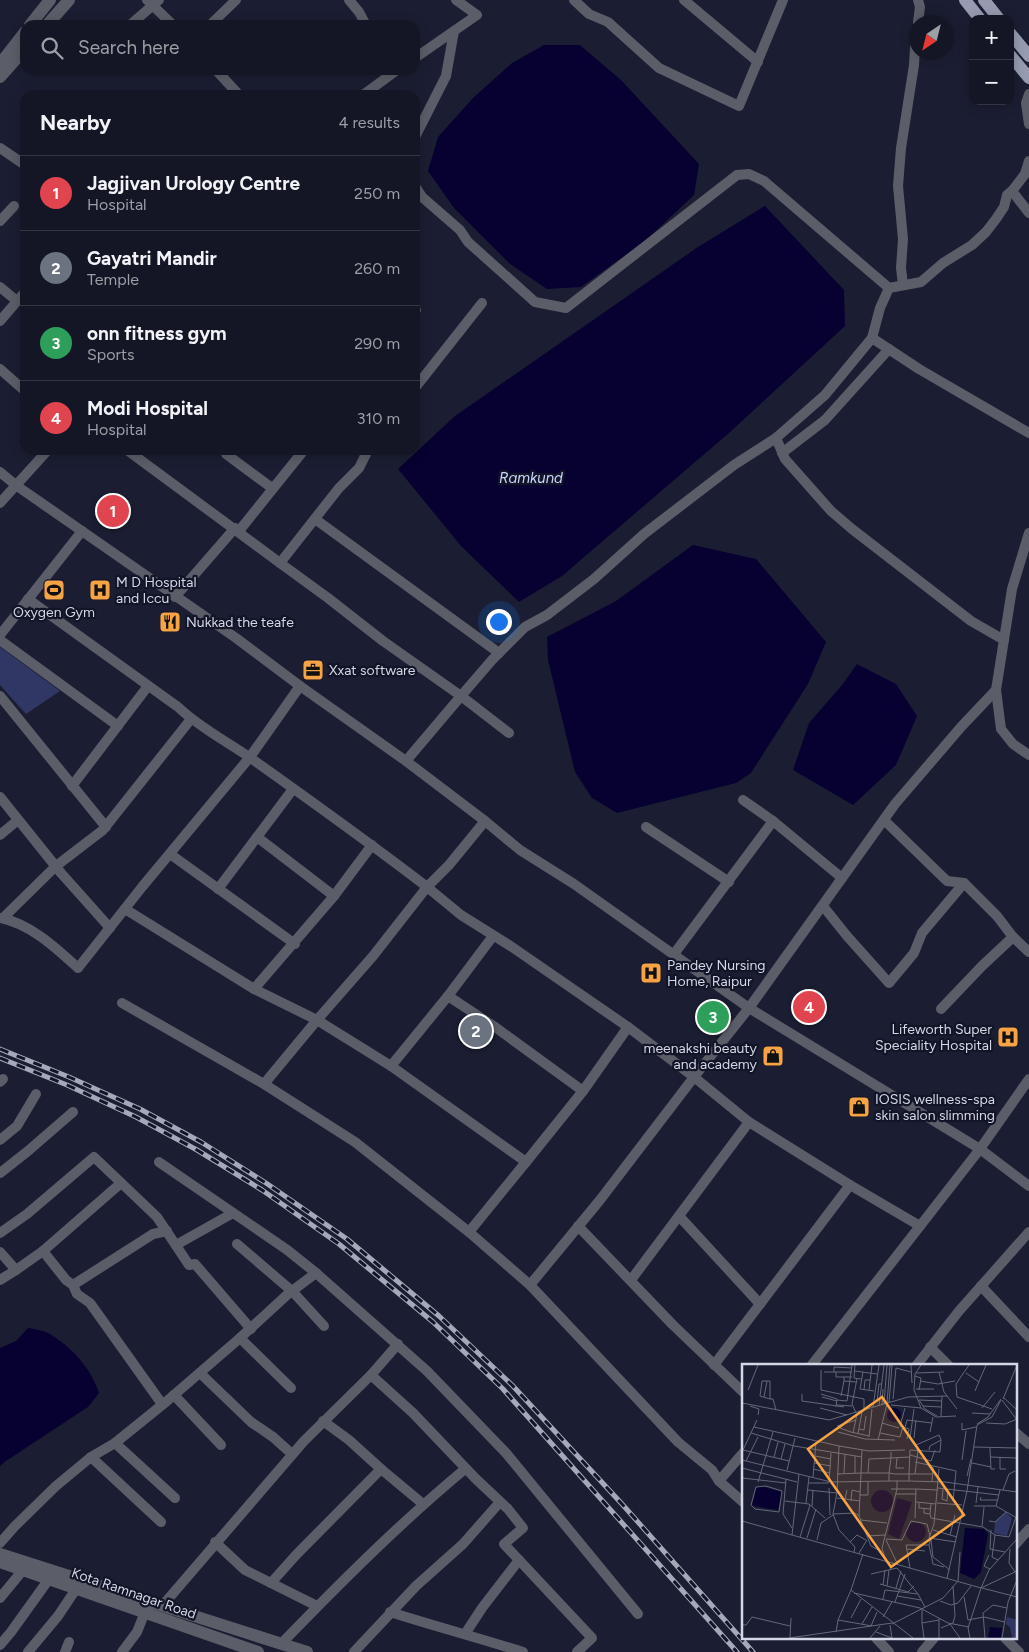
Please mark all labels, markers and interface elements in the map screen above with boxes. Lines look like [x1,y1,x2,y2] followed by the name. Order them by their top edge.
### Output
[909,15,954,60] north arrow
[969,15,1014,105] map controls
[969,15,1014,60] button: +
[20,20,420,75] search box
[38,34,66,62] icon: search
[78,36,180,59] text: Search here
[969,60,1014,105] button: −
[40,110,111,135] text: Nearby
[339,113,400,132] text: 4 results
[87,172,300,195] text: Jagjivan Urology Centre
[53,184,59,203] text: 1
[354,184,400,203] text: 250 m
[87,195,147,214] text: Hospital
[87,247,217,270] text: Gayatri Mandir
[51,259,61,278] text: 2
[354,259,400,278] text: 260 m
[87,270,139,289] text: Temple
[87,322,227,345] text: onn fitness gym
[52,334,60,353] text: 3
[354,334,400,353] text: 290 m
[87,345,134,364] text: Sports
[87,397,208,420] text: Modi Hospital
[51,409,61,428] text: 4
[357,409,400,428] text: 310 m
[87,420,147,439] text: Hospital
[499,469,563,487] water label: Ramkund
[97,492,129,530] pin: 1
[116,574,197,607] place label: M D Hospital and Iccu
[42,578,66,602] sports icon: Oxygen Gym
[88,578,112,602] hospital icon: M D Hospital and Iccu
[13,604,95,621] place label: Oxygen Gym
[486,609,512,635] your location
[158,610,182,634] restaurant icon: Nukkad the teafe
[186,614,294,631] place label: Nukkad the teafe
[301,658,325,682] office icon: Xxat software
[329,662,416,679] place label: Xxat software
[667,957,766,990] place label: Pandey Nursing Home, Raipur
[639,961,663,985] hospital icon: Pandey Nursing Home, Raipur
[793,988,825,1026] pin: 4
[697,998,729,1036] pin: 3
[460,1012,492,1050] pin: 2
[875,1021,992,1054] place label: Lifeworth Super Speciality Hospital
[996,1025,1020,1049] hospital icon: Lifeworth Super Speciality Hospital
[644,1040,758,1073] place label: meenakshi beauty and academy
[761,1044,785,1068] shop icon: meenakshi beauty and academy
[875,1091,995,1124] place label: IOSIS wellness-spa skin salon slimming
[847,1095,871,1119] shop icon: IOSIS wellness-spa skin salon slimming
[742,1364,1016,1640] inset map
[69,1564,199,1623] street label: Kota Ramnagar Road

